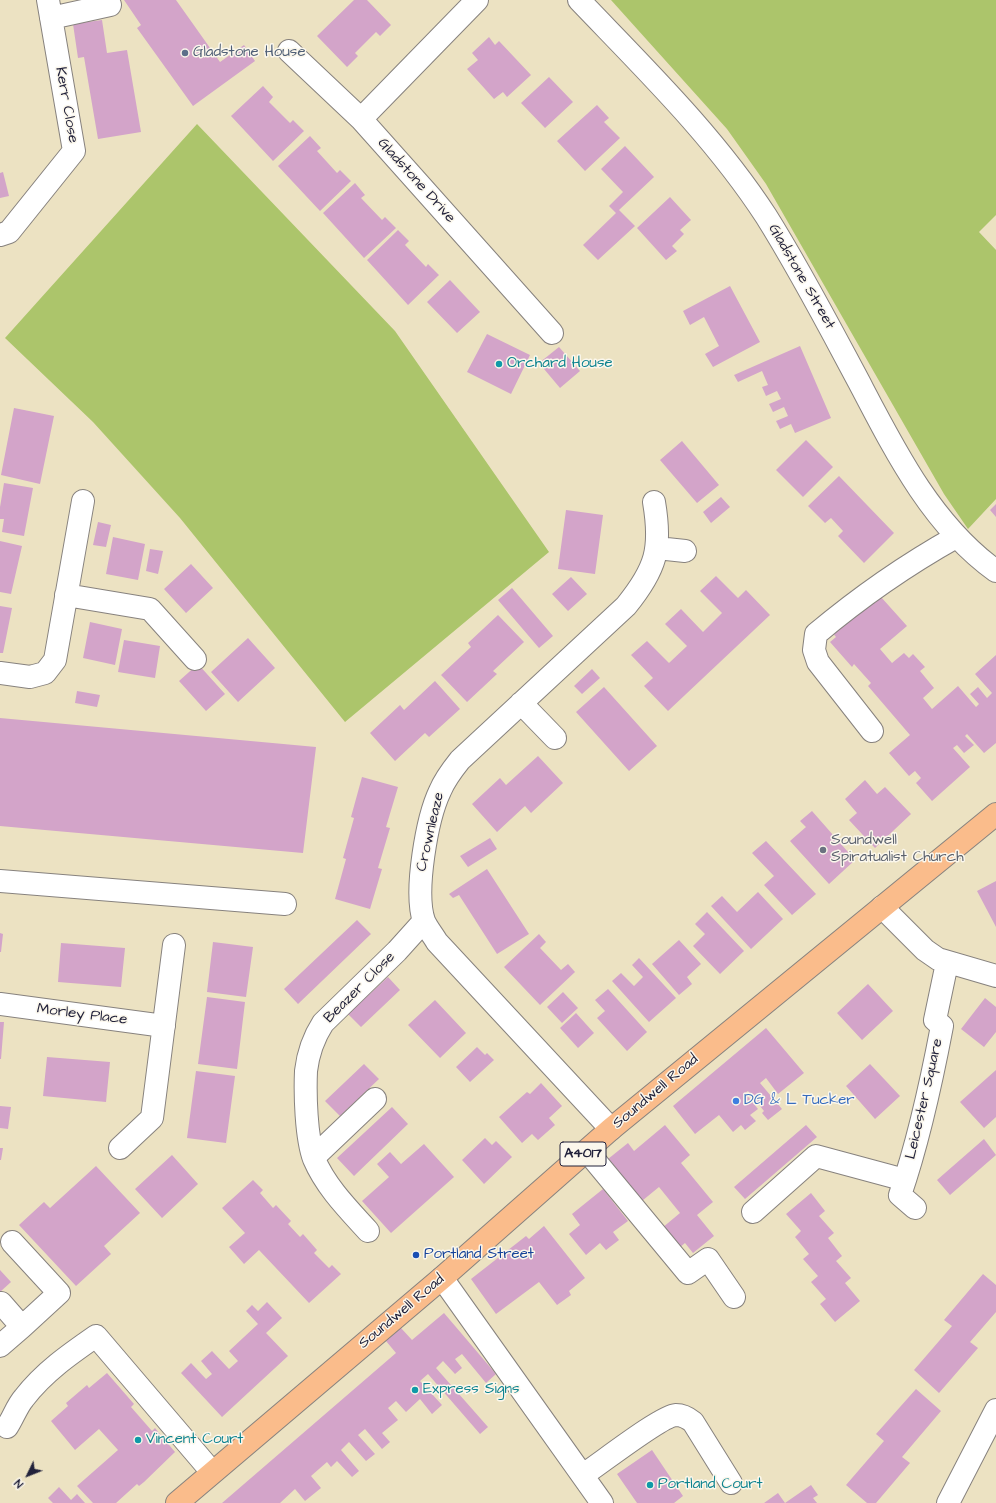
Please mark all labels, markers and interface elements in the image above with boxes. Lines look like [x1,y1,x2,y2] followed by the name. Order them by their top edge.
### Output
[193,44,306,62] place label: Gladstone House
[180,48,190,58] marker: Gladstone House
[50,66,82,144] street label: Kerr Close
[373,135,459,227] street label: Gladstone Drive
[764,221,838,333] street label: Gladstone Street
[507,355,613,373] place label: Orchard House
[494,359,504,369] marker: Orchard House
[413,791,449,873] street label: Crownleaze
[831,832,964,867] place label: Soundwell Spiratualist Church
[818,845,828,855] marker: Soundwell Spiratualist Church
[321,949,399,1027] street label: Beazer Close
[36,1001,128,1029] street label: Morley Place
[902,1037,948,1161] street label: Leicester Square
[609,1051,703,1133] street label: Soundwell Road
[744,1092,855,1110] place label: DG & L Tucker
[731,1096,741,1106] marker: DG & L Tucker
[560,1142,606,1166] road number: A4017
[424,1246,534,1264] place label: Portland Street
[411,1250,421,1260] marker: Portland Street
[355,1271,449,1353] street label: Soundwell Road
[423,1381,519,1399] place label: Express Signs
[410,1385,420,1395] marker: Express Signs
[146,1431,243,1449] place label: Vincent Court
[133,1435,143,1445] marker: Vincent Court
[8,1455,48,1495] north arrow
[11,1476,27,1491] text: N
[658,1476,763,1494] place label: Portland Court
[645,1480,655,1490] marker: Portland Court

